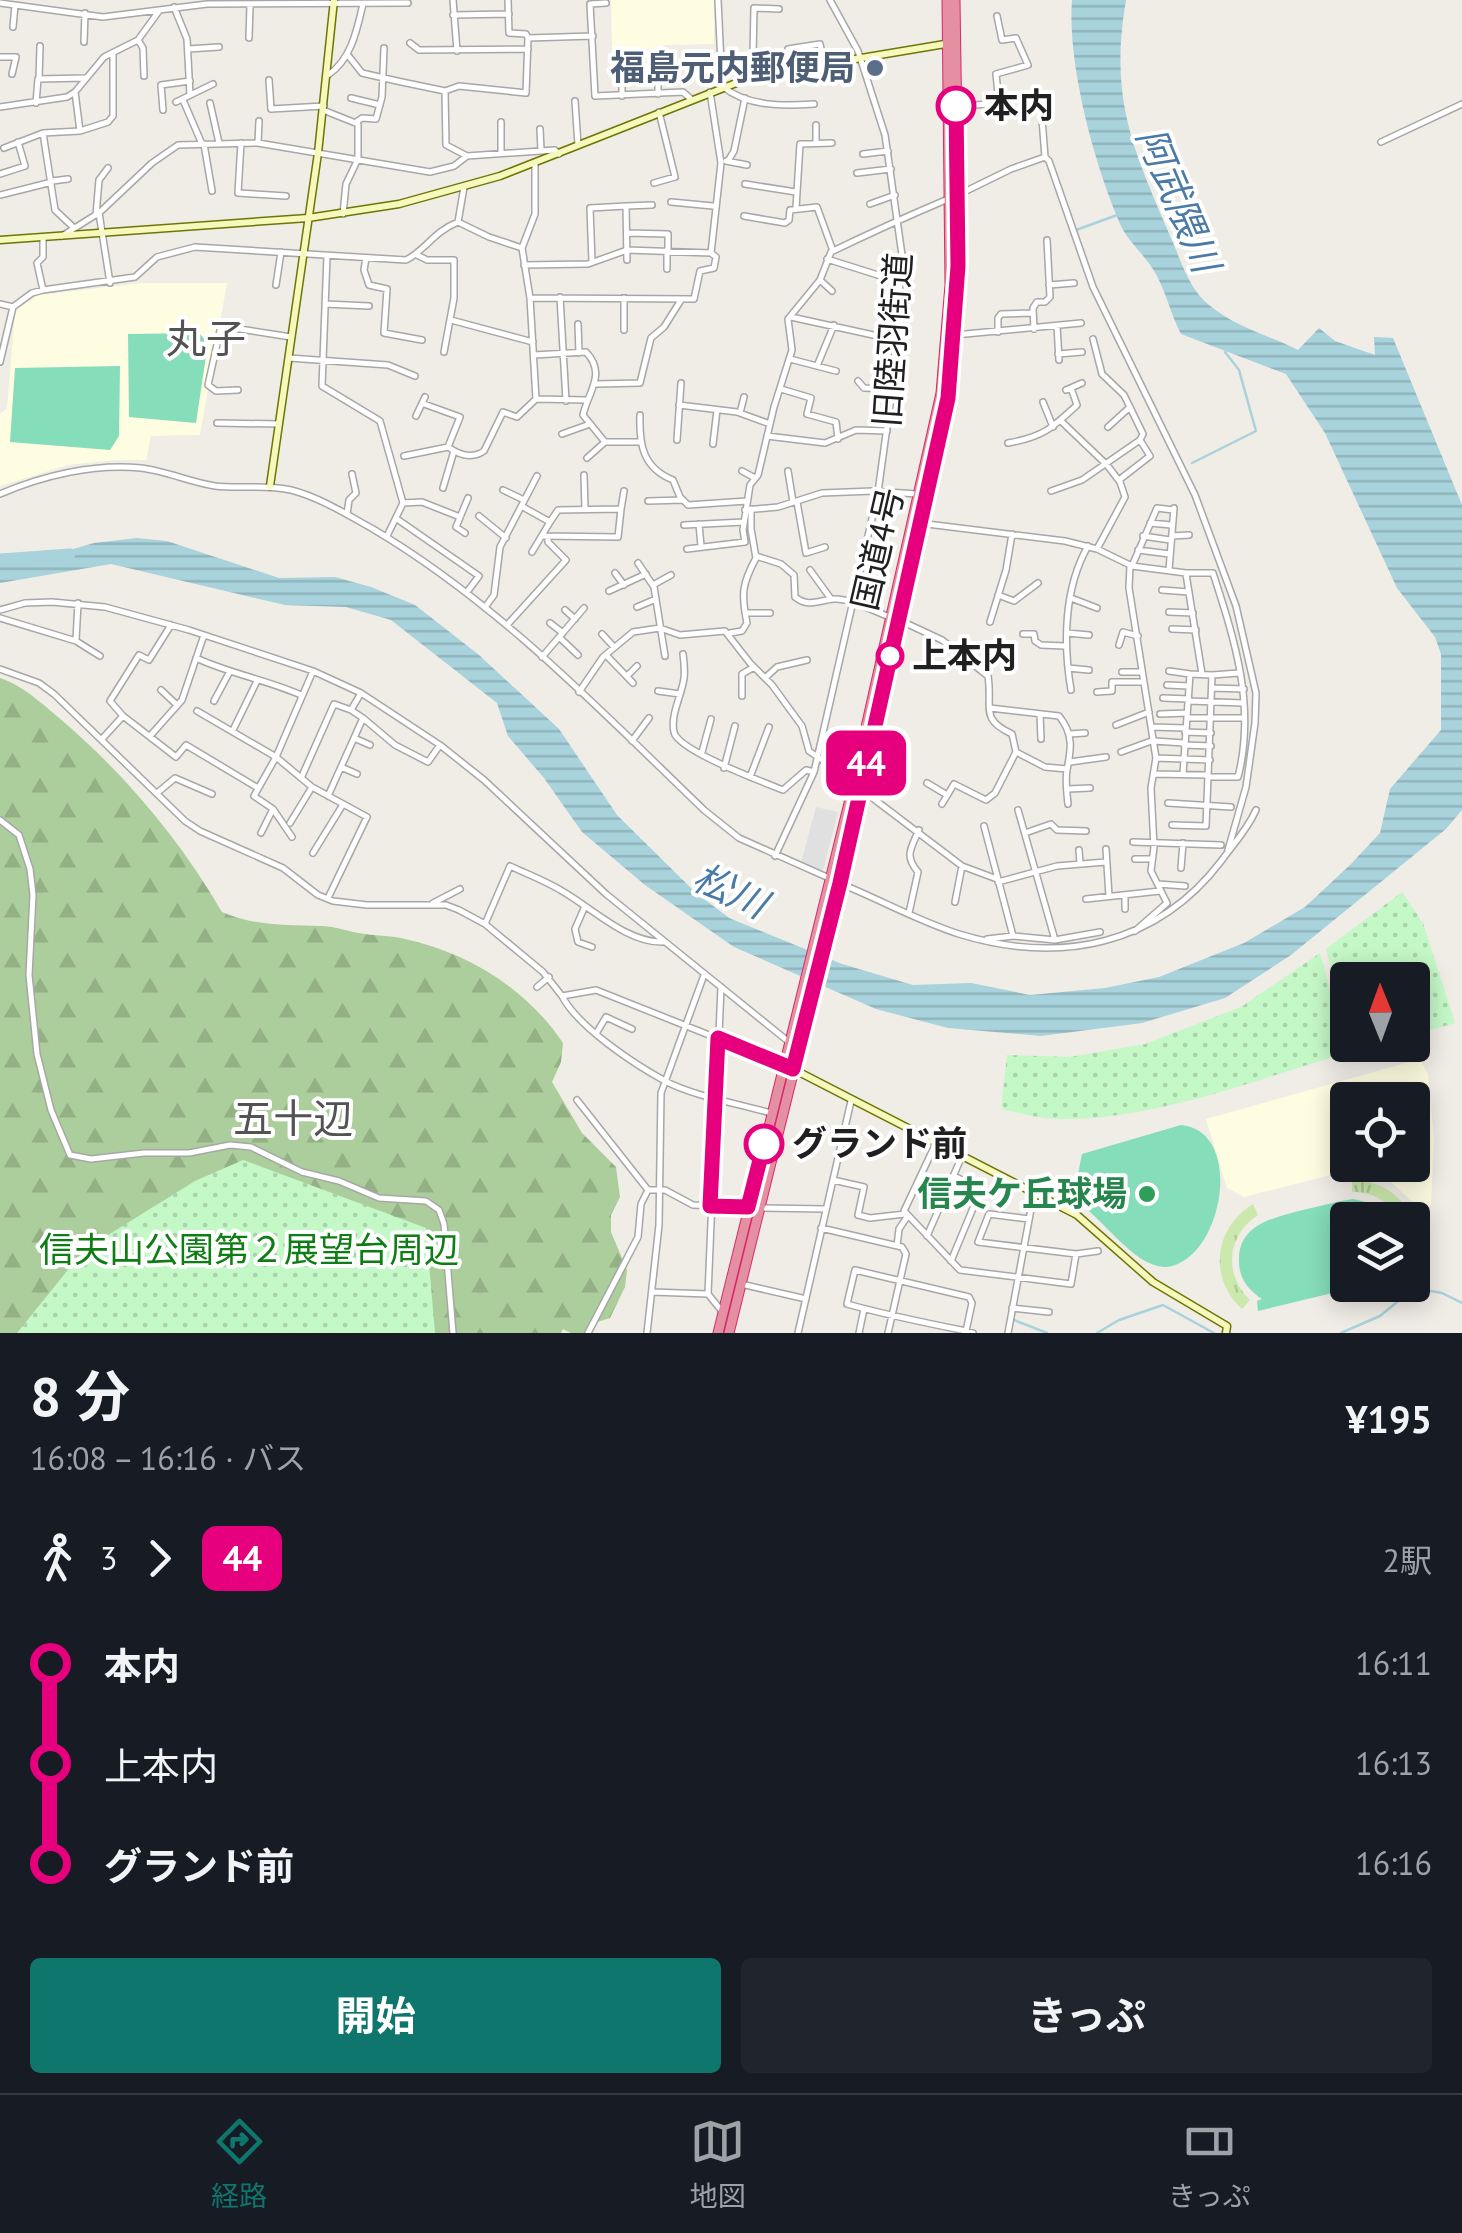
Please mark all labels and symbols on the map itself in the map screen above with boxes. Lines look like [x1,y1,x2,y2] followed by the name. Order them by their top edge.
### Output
[610,44,855,90] place label: 福島元内郵便局
[864,57,886,79] marker: 福島元内郵便局
[984,82,1054,128] place label: 本内
[937,87,975,125] marker: 本内
[1127,120,1233,283] water label: 阿武隈川
[863,251,921,429] street label: 旧陸羽街道
[166,312,246,364] district label: 丸子
[841,483,913,614] street label: 国道4号
[912,632,1017,678] place label: 上本内
[877,643,903,669] marker: 上本内
[821,730,911,796] line badge: 44
[686,851,779,930] water label: 松川
[1330,962,1430,1062] north arrow
[233,1092,353,1144] district label: 五十辺
[792,1120,967,1166] place label: グランド前
[745,1125,783,1163] marker: グランド前
[917,1170,1127,1216] place label: 信夫ケ丘球場
[1136,1183,1158,1205] marker: 信夫ケ丘球場
[39,1226,459,1272] park label: 信夫山公園第２展望台周辺

